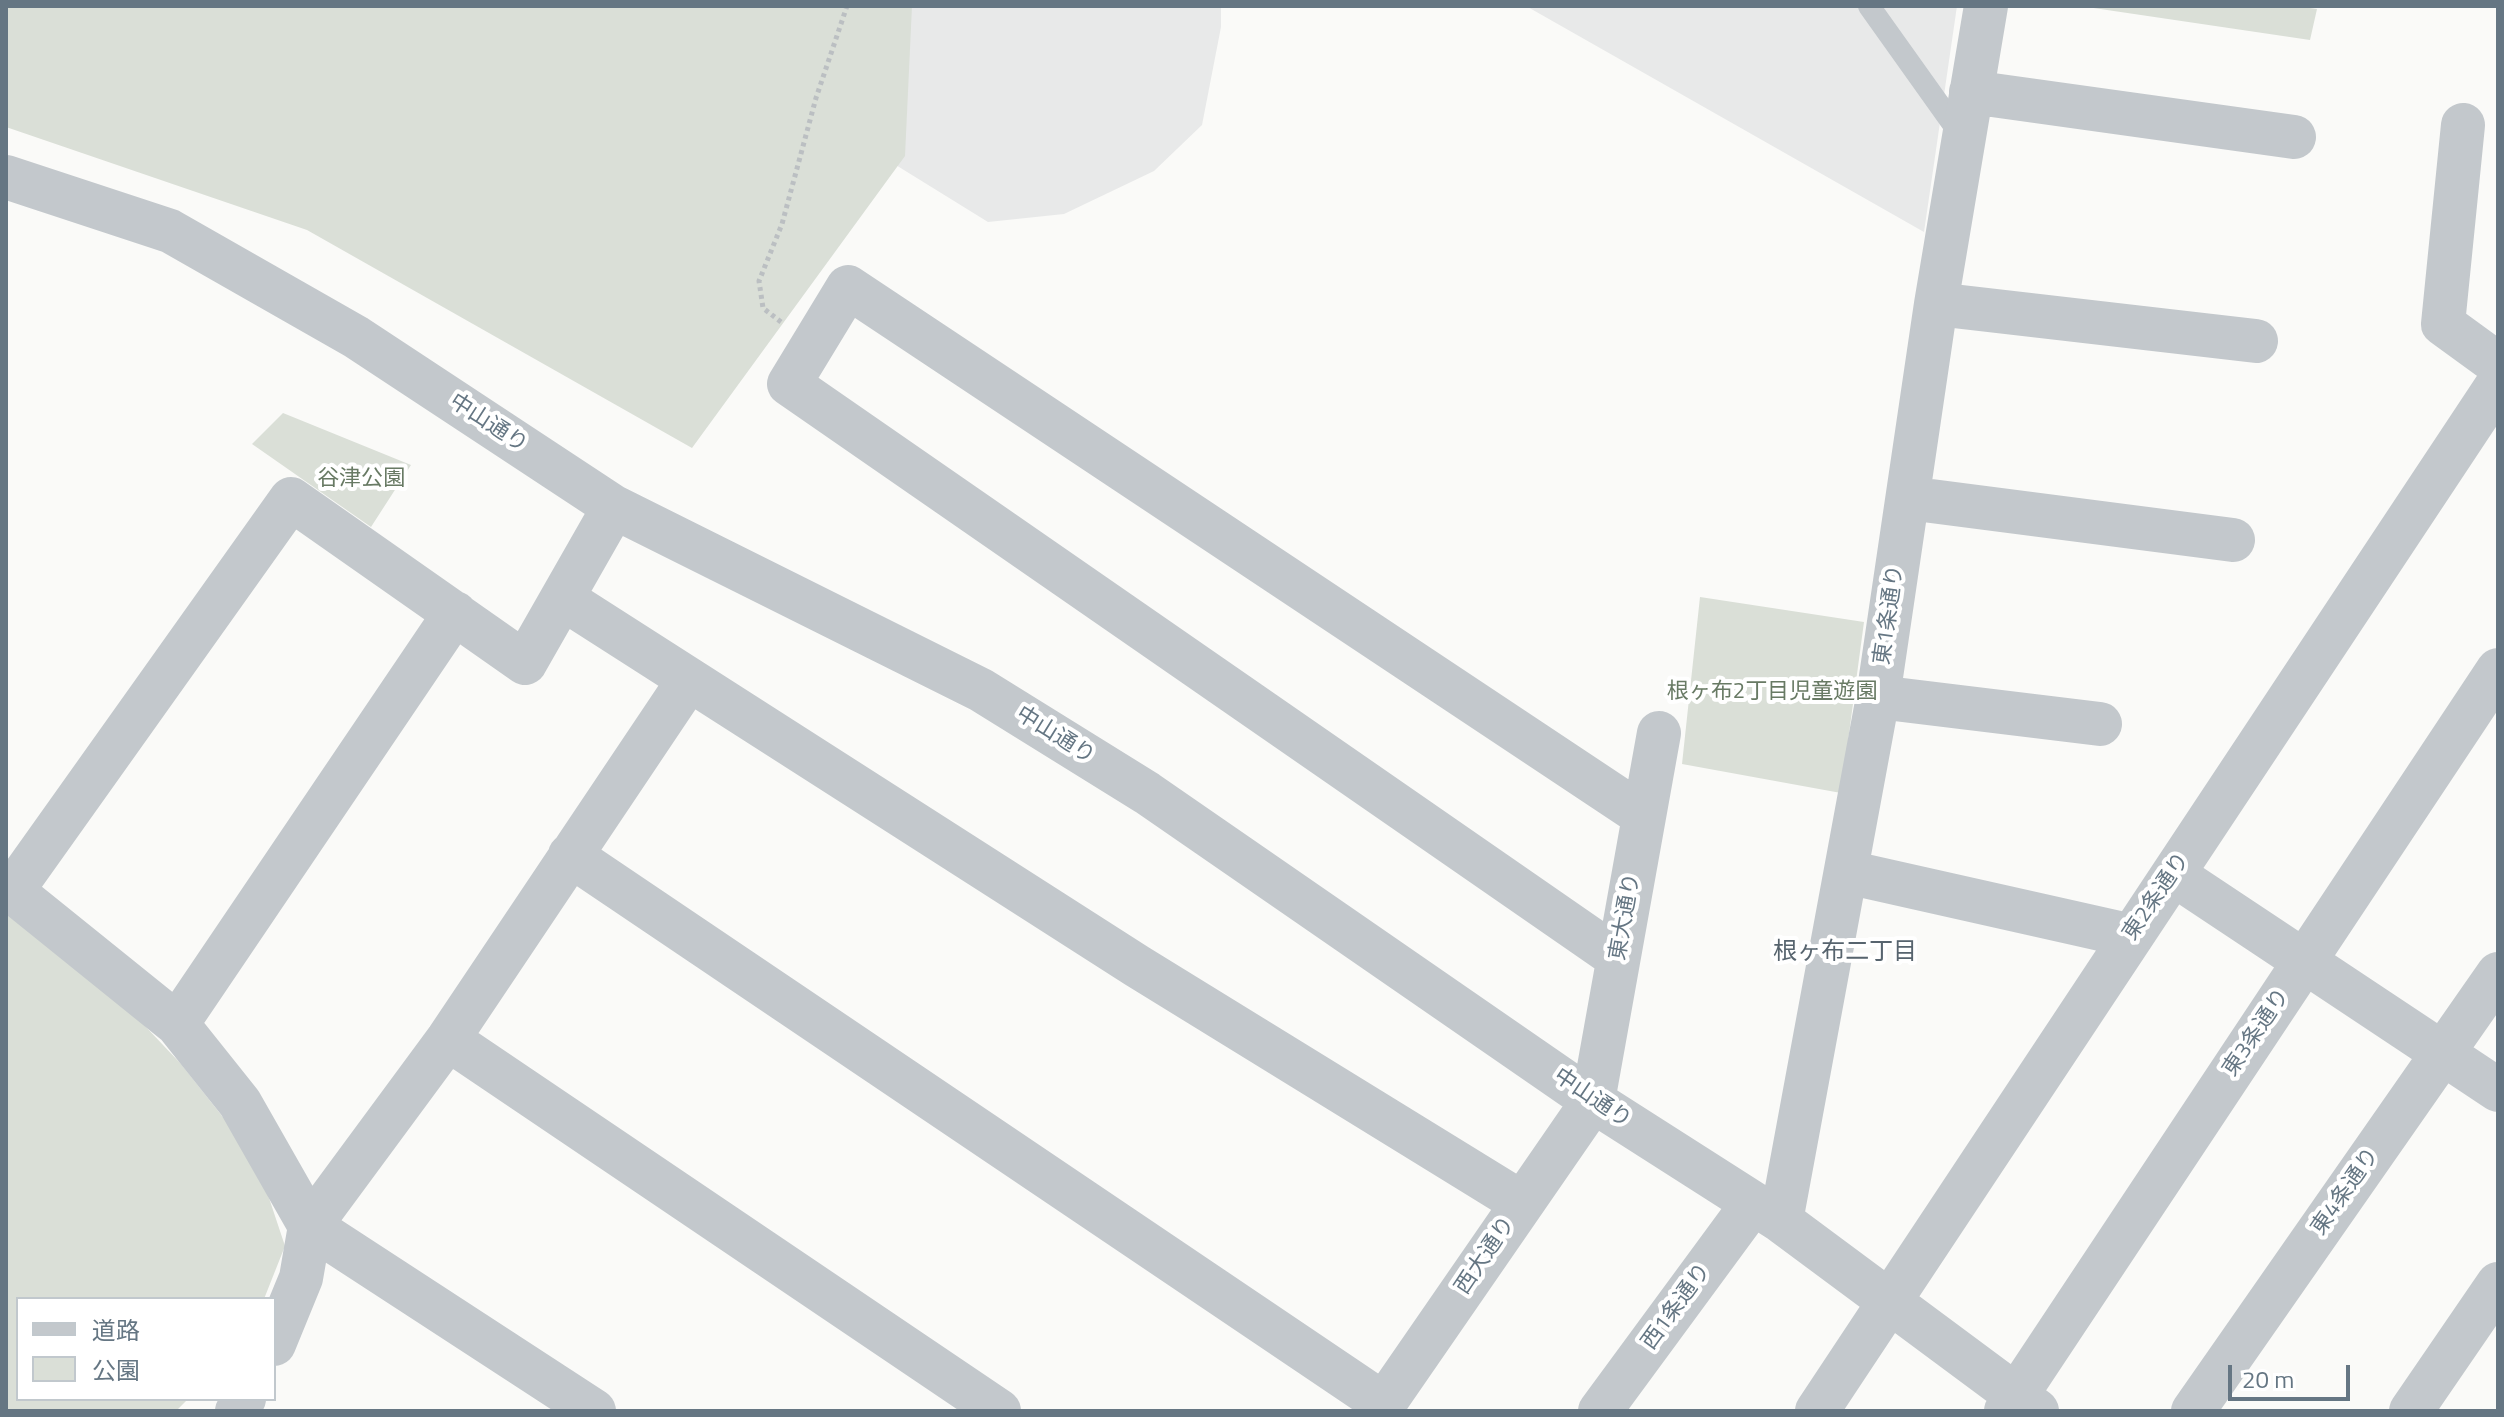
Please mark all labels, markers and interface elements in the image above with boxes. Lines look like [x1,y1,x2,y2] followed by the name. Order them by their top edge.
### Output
[444,389,532,459] street label: 中山通り
[317,467,405,493] park label: 谷津公園
[1870,563,1910,667] street label: 東1条通り
[1667,680,1877,706] park label: 根ヶ布2丁目児童遊園
[1011,701,1099,771] street label: 中山通り
[2118,848,2196,946] street label: 東2条通り
[1605,871,1647,963] street label: 東大通り
[1773,939,1917,967] district label: 根ヶ布二丁目
[2218,984,2296,1082] street label: 東3条通り
[1548,1063,1636,1135] street label: 中山通り
[2306,1143,2386,1241] street label: 東4条通り
[1450,1212,1522,1300] street label: 西大通り
[1637,1259,1717,1355] street label: 西1条通り
[16,1297,276,1401] legend
[92,1312,140,1348] text: 道路
[2232,1349,2354,1399] scale bar
[92,1352,140,1388] text: 公園
[2242,1361,2294,1397] text: 20 m

